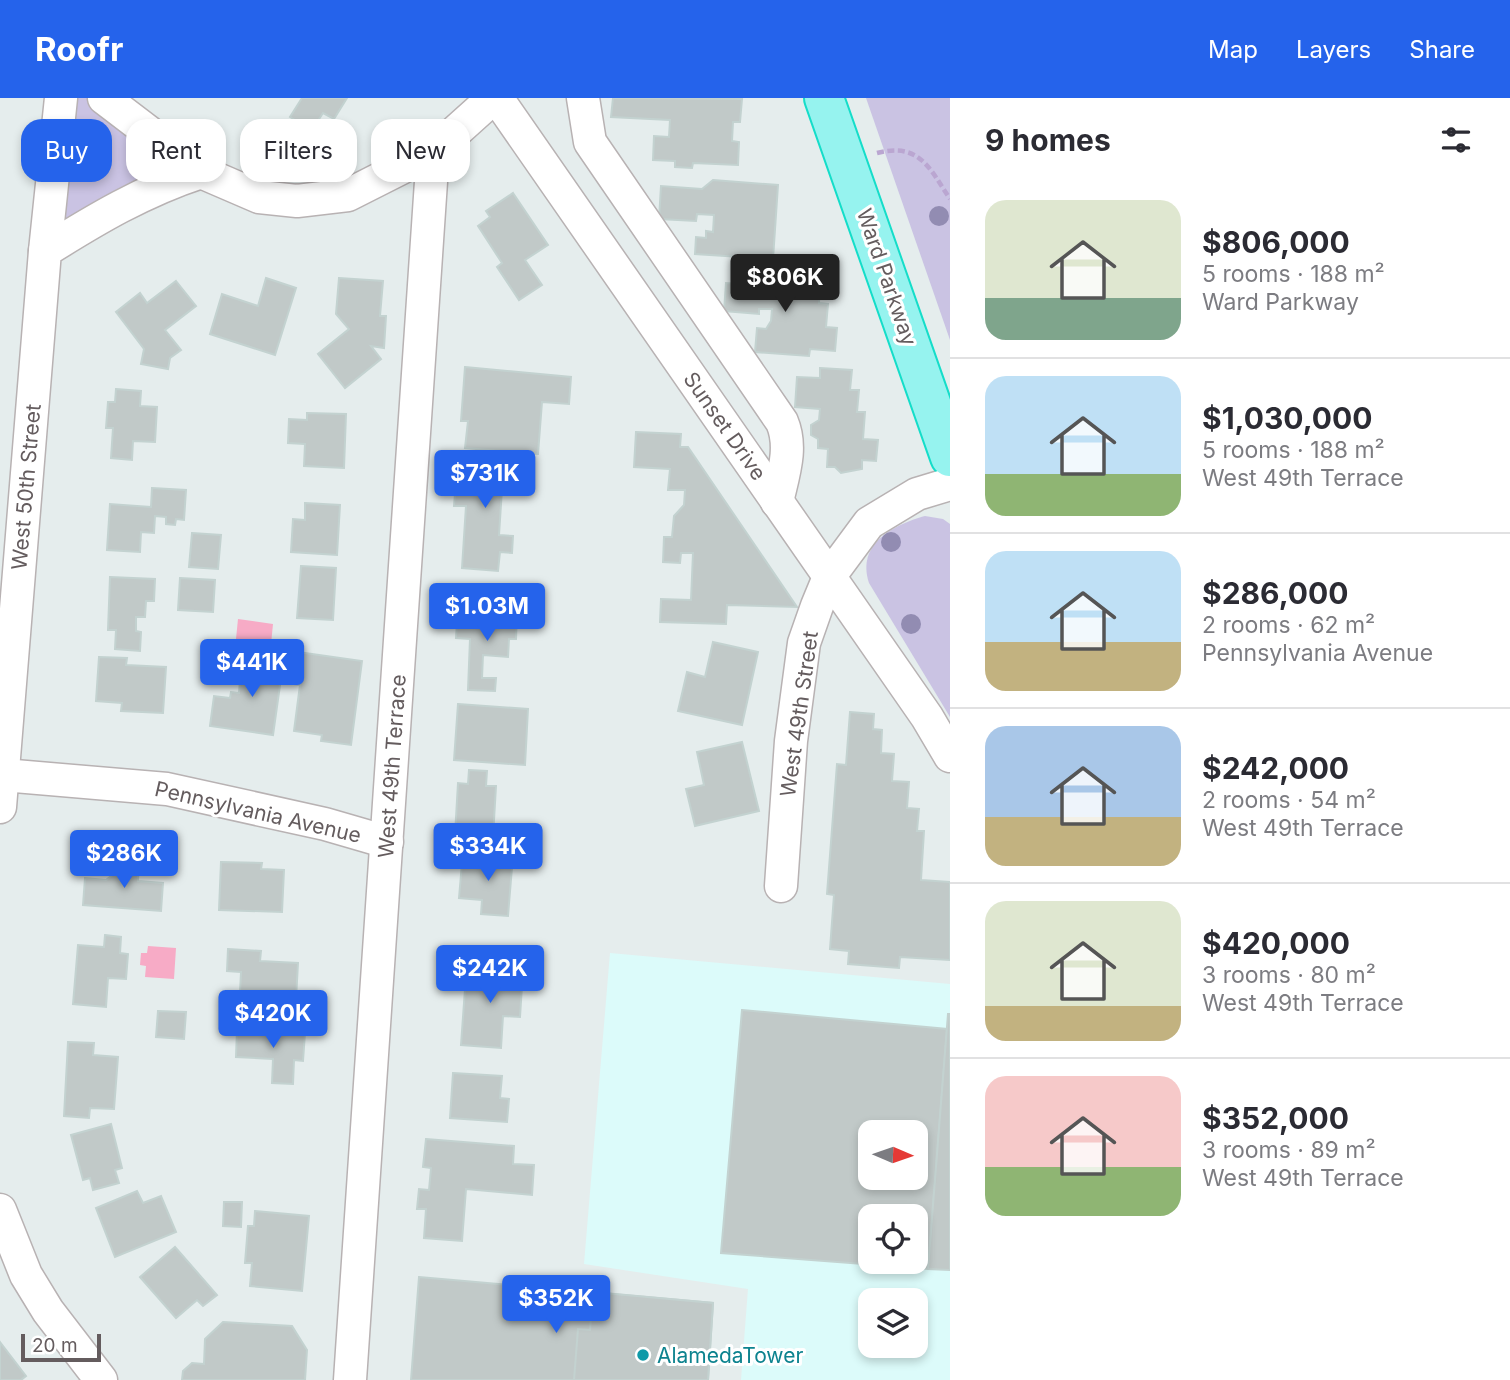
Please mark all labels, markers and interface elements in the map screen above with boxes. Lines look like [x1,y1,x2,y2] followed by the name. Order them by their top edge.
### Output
[35,29,123,69] text: Roofr
[1208,35,1258,64] text: Map
[1296,35,1371,64] text: Layers
[1409,35,1475,64] text: Share
[21,119,112,182] chip: Buy
[126,119,226,182] chip: Rent
[240,119,357,182] chip: Filters
[371,119,470,182] chip: New
[1437,121,1475,159] icon: filters
[985,122,1111,158] text: 9 homes
[852,205,922,349] street label: Ward Parkway
[1202,224,1350,260] text: $806,000
[1041,228,1125,312] icon: home
[736,254,834,314] pin: $806K
[1202,260,1385,288] text: 5 rooms · 188 m²
[746,263,824,291] text: $806K
[1202,288,1359,316] text: Ward Parkway
[678,367,772,485] street label: Sunset Drive
[1202,400,1373,436] text: $1,030,000
[6,403,46,571] street label: West 50th Street
[1041,404,1125,488] icon: home
[1202,436,1385,464] text: 5 rooms · 188 m²
[436,450,534,510] pin: $731K
[450,459,520,487] text: $731K
[1202,464,1404,492] text: West 49th Terrace
[1202,575,1348,611] text: $286,000
[1041,579,1125,663] icon: home
[430,584,544,643] pin: $1.03M
[445,592,529,620] text: $1.03M
[1202,611,1375,639] text: 2 rooms · 62 m²
[775,629,823,798] street label: West 49th Street
[1202,639,1433,667] text: Pennsylvania Avenue
[203,640,301,699] pin: $441K
[216,648,288,676] text: $441K
[373,673,411,859] street label: West 49th Terrace
[1202,750,1349,786] text: $242,000
[1041,754,1125,838] icon: home
[152,776,364,848] street label: Pennsylvania Avenue
[1202,786,1376,814] text: 2 rooms · 54 m²
[1202,814,1404,842] text: West 49th Terrace
[439,824,537,883] pin: $334K
[75,830,173,890] pin: $286K
[450,832,526,860] text: $334K
[86,839,162,867] text: $286K
[1202,925,1350,961] text: $420,000
[1041,929,1125,1013] icon: home
[441,946,539,1005] pin: $242K
[452,954,528,982] text: $242K
[1202,961,1376,989] text: 3 rooms · 80 m²
[1202,989,1404,1017] text: West 49th Terrace
[224,990,322,1050] pin: $420K
[234,999,312,1027] text: $420K
[1202,1100,1349,1136] text: $352,000
[1041,1104,1125,1188] icon: home
[858,1120,928,1190] north arrow
[858,1120,928,1358] map controls
[1202,1136,1376,1164] text: 3 rooms · 89 m²
[1202,1164,1404,1192] text: West 49th Terrace
[858,1204,928,1274] button: locate
[507,1276,605,1335] pin: $352K
[518,1284,594,1312] text: $352K
[858,1288,928,1358] button: layers
[21,1331,102,1363] scale bar
[32,1334,78,1357] text: 20 m
[657,1343,803,1368] place label: AlamedaTower
[635,1347,651,1363] marker: AlamedaTower

